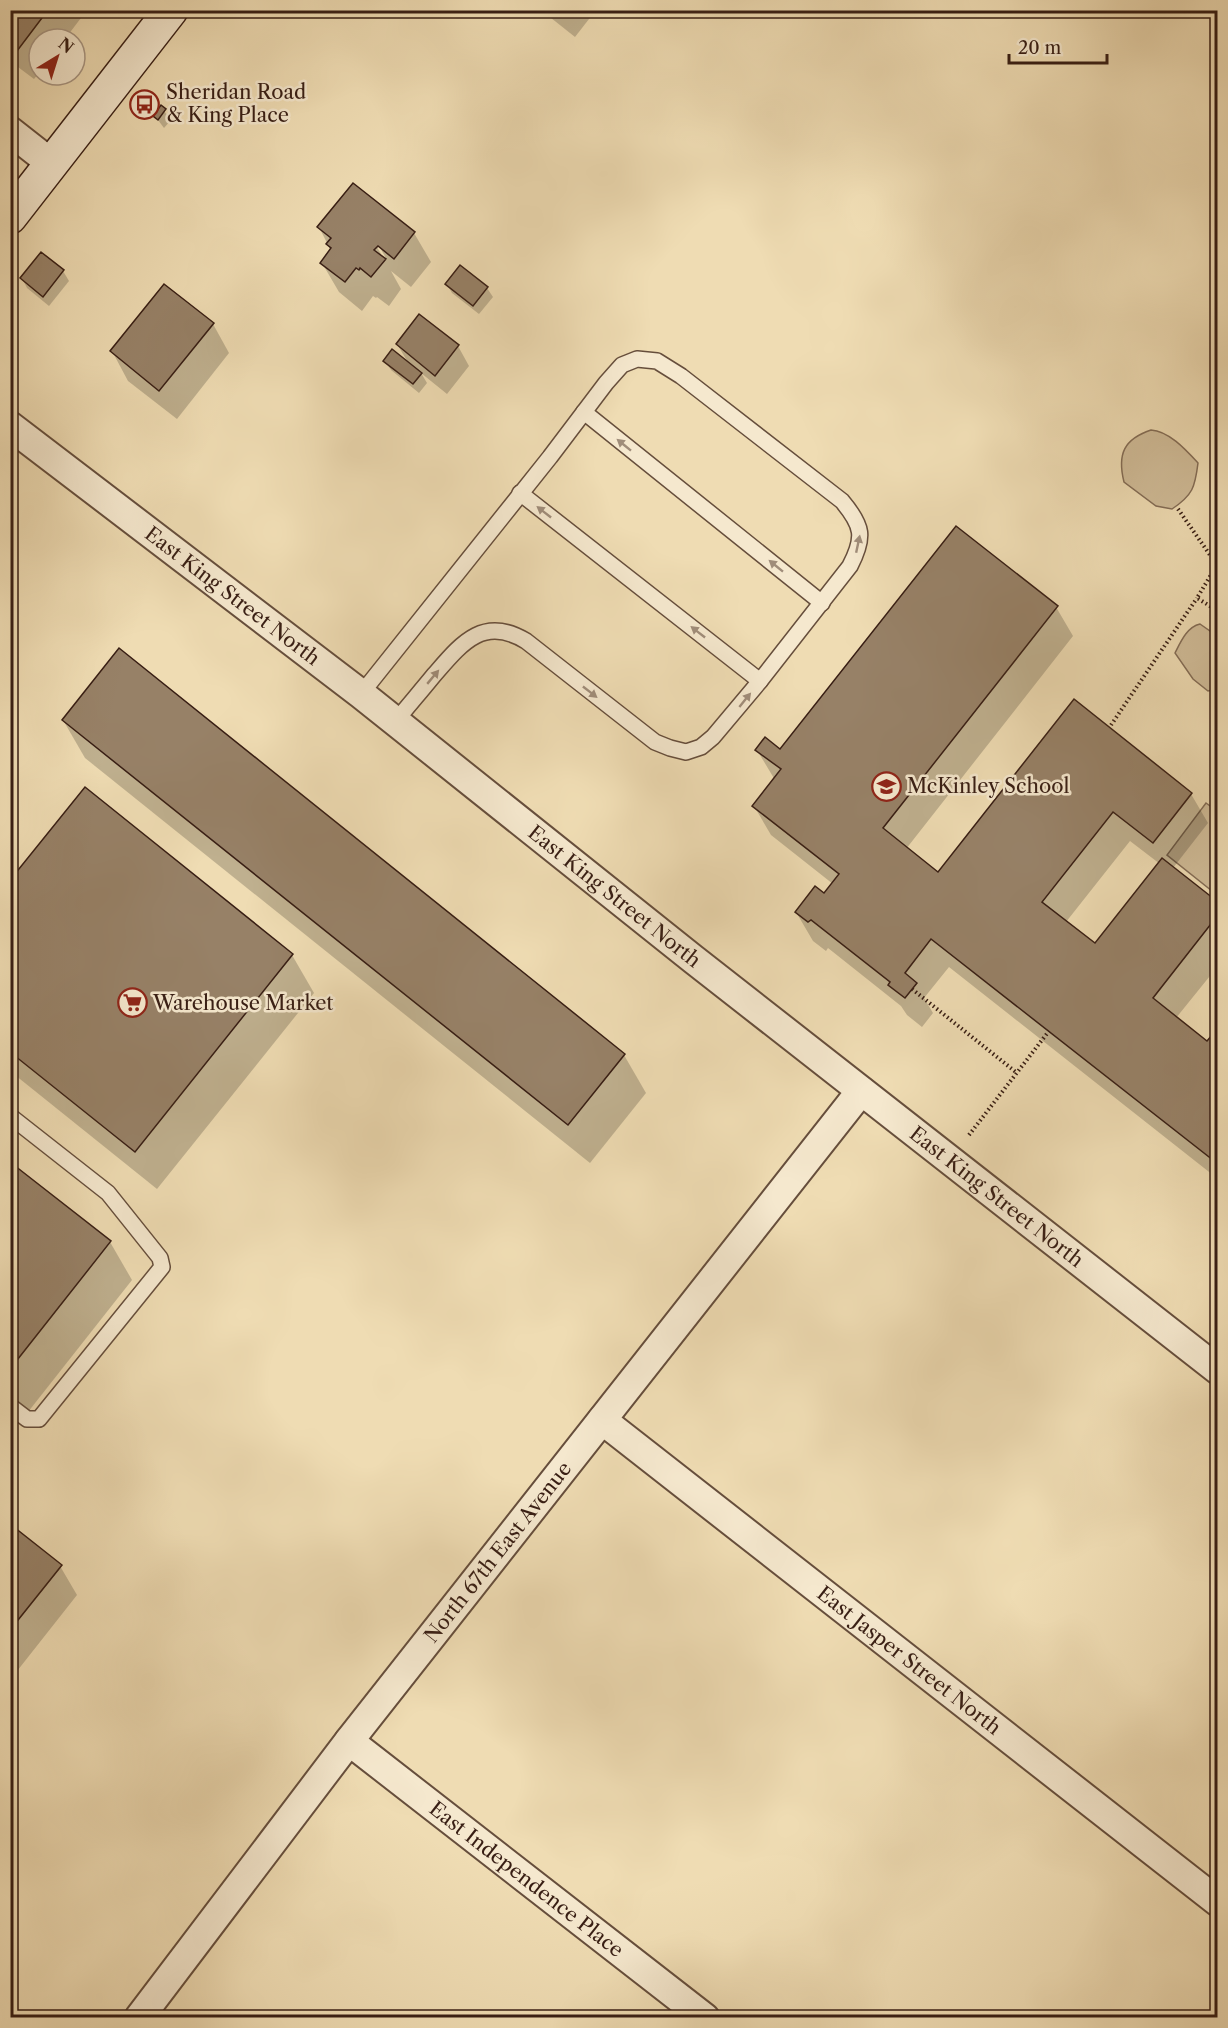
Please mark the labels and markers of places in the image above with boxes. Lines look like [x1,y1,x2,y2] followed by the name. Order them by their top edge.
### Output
[166,80,306,127] place label: Sheridan Road & King Place
[129,88,161,120] bus stop icon: Sheridan Road & King Place
[870,770,902,802] school or university icon: McKinley School
[907,774,1069,798] place label: McKinley School
[116,987,148,1019] supermarket icon: Warehouse Market
[152,991,333,1015] place label: Warehouse Market

